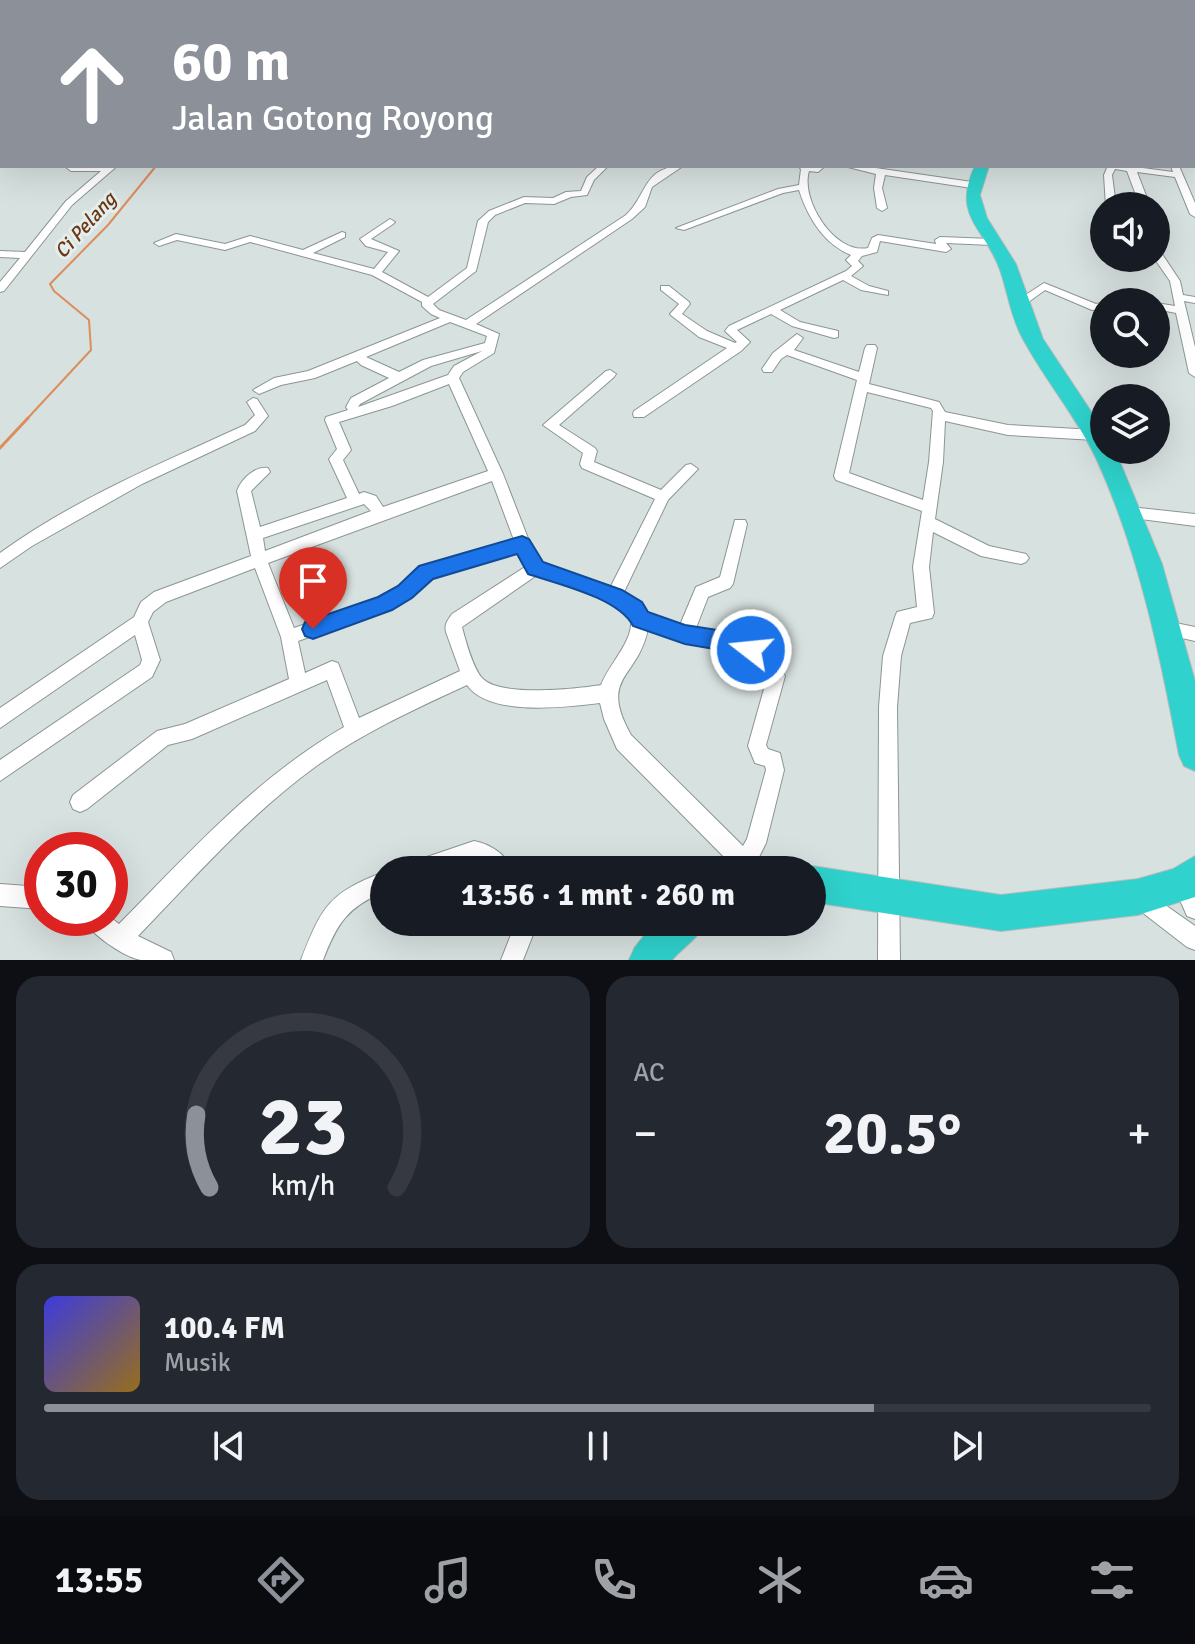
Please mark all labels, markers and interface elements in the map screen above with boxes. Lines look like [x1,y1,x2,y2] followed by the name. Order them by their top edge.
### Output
[172,27,290,96] text: 60 m
[40,32,144,136] icon: ahead
[172,96,494,141] text: Jalan Gotong Royong
[49,186,122,264] water label: Ci Pelang
[1090,192,1170,464] map controls
[1090,192,1170,272] button: sound
[1090,288,1170,368] button: search
[1090,384,1170,464] button: layers
[279,547,347,629] pin
[291,559,335,603] icon: arrive
[709,608,793,692] position arrow
[24,832,128,936] speed limit sign: 30
[461,877,735,914] text: 13:56 · 1 mnt · 260 m
[634,1057,665,1089] text: AC
[258,1076,348,1178] text: 23
[823,1097,961,1171] text: 20.5°
[634,1107,657,1161] text: −
[1127,1107,1151,1161] text: +
[270,1168,335,1203] text: km/h
[164,1310,285,1347] text: 100.4 FM
[164,1347,231,1379] text: Musik
[207,1424,251,1468] icon: previous
[576,1424,620,1468] icon: pause
[945,1424,989,1468] icon: next
[253,1552,309,1608] icon: directions
[420,1552,476,1608] icon: music
[586,1552,642,1608] icon: phone
[752,1552,808,1608] icon: climate
[918,1552,974,1608] icon: car
[1084,1552,1140,1608] icon: filters
[55,1558,143,1603] text: 13:55

